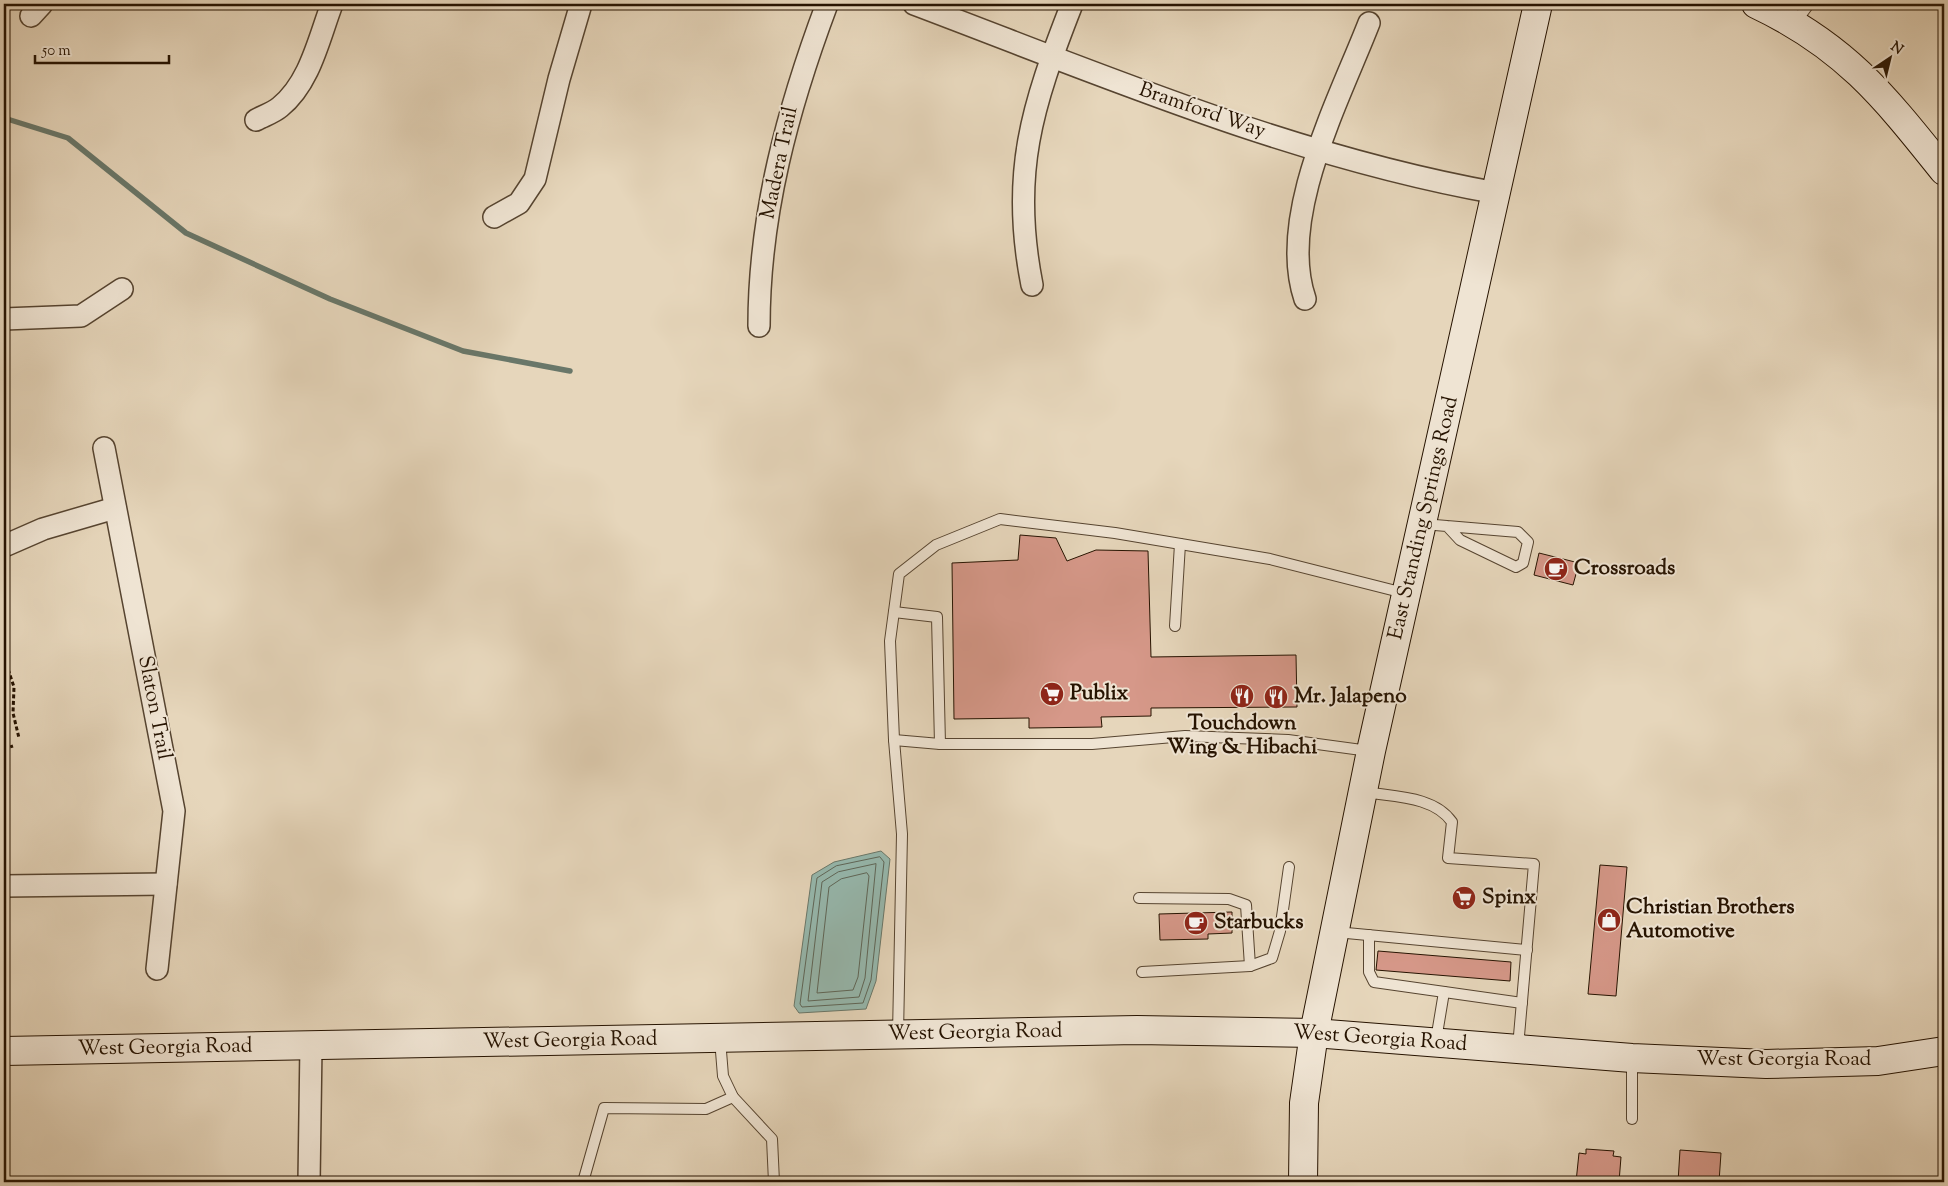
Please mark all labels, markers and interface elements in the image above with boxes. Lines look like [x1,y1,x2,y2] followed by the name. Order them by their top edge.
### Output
[35,32,169,64] scale bar
[1866,32,1916,82] north arrow
[1886,38,1907,60] text: N
[41,41,71,62] text: 50 m
[1134,75,1270,147] street label: Bramford Way
[753,104,807,222] street label: Madera Trail
[1381,393,1467,643] street label: East Standing Springs Road
[1574,554,1675,584] place label: Crossroads
[1543,556,1569,582] cafe icon: Crossroads
[129,653,179,763] street label: Slaton Trail
[1070,679,1129,709] place label: Publix
[1039,681,1065,707] supermarket icon: Publix
[1294,682,1407,712] place label: Mr. Jalapeno
[1229,683,1255,709] restaurant icon: Touchdown Wing & Hibachi
[1263,684,1289,710] restaurant icon: Mr. Jalapeno
[1167,709,1317,763] place label: Touchdown Wing & Hibachi
[1482,883,1537,913] place label: Spinx
[1451,885,1477,911] supermarket icon: Spinx
[1626,893,1795,947] place label: Christian Brothers Automotive
[1596,907,1622,933] shop icon: Christian Brothers Automotive
[1214,908,1303,938] place label: Starbucks
[1183,910,1209,936] cafe icon: Starbucks
[887,1016,1063,1050] street label: West Georgia Road
[1292,1018,1468,1060] street label: West Georgia Road
[482,1024,658,1058] street label: West Georgia Road
[77,1031,253,1065] street label: West Georgia Road
[1697,1045,1872,1075] street label: West Georgia Road

